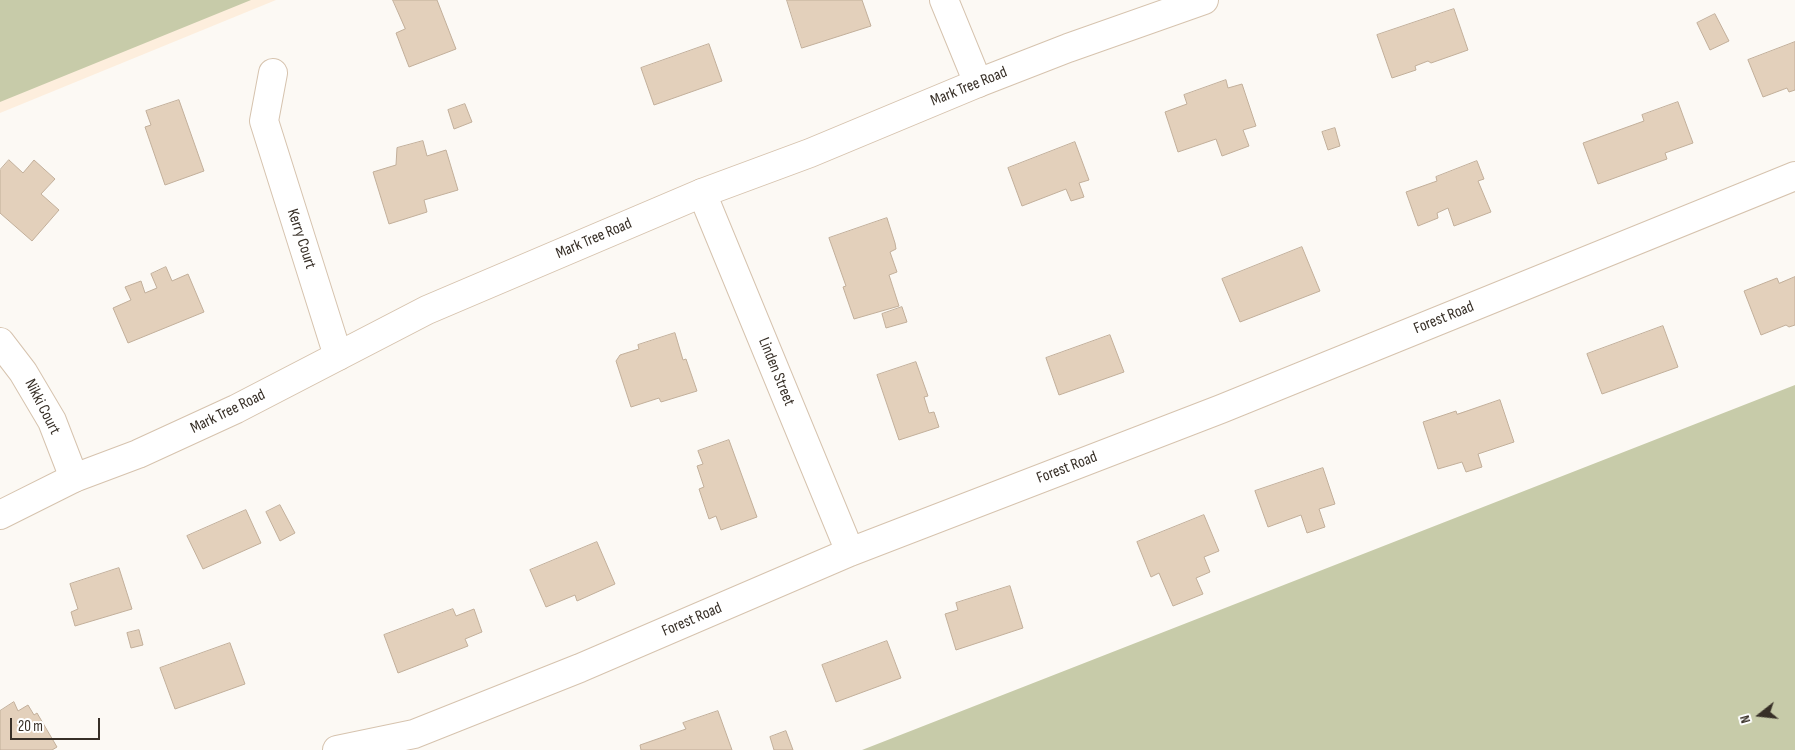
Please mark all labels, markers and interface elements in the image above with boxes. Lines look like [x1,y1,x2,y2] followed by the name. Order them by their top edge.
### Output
[928,63,1010,111] street label: Mark Tree Road
[282,207,320,271] street label: Kerry Court
[553,214,635,264] street label: Mark Tree Road
[1411,297,1477,339] street label: Forest Road
[754,335,798,409] street label: Linden Street
[20,376,64,438] street label: Nikki Court
[188,386,268,438] street label: Mark Tree Road
[1034,448,1100,488] street label: Forest Road
[659,599,725,641] street label: Forest Road
[1735,690,1785,740] north arrow
[12,708,102,740] scale bar
[1736,713,1754,725] text: N
[18,717,43,736] text: 20 m

